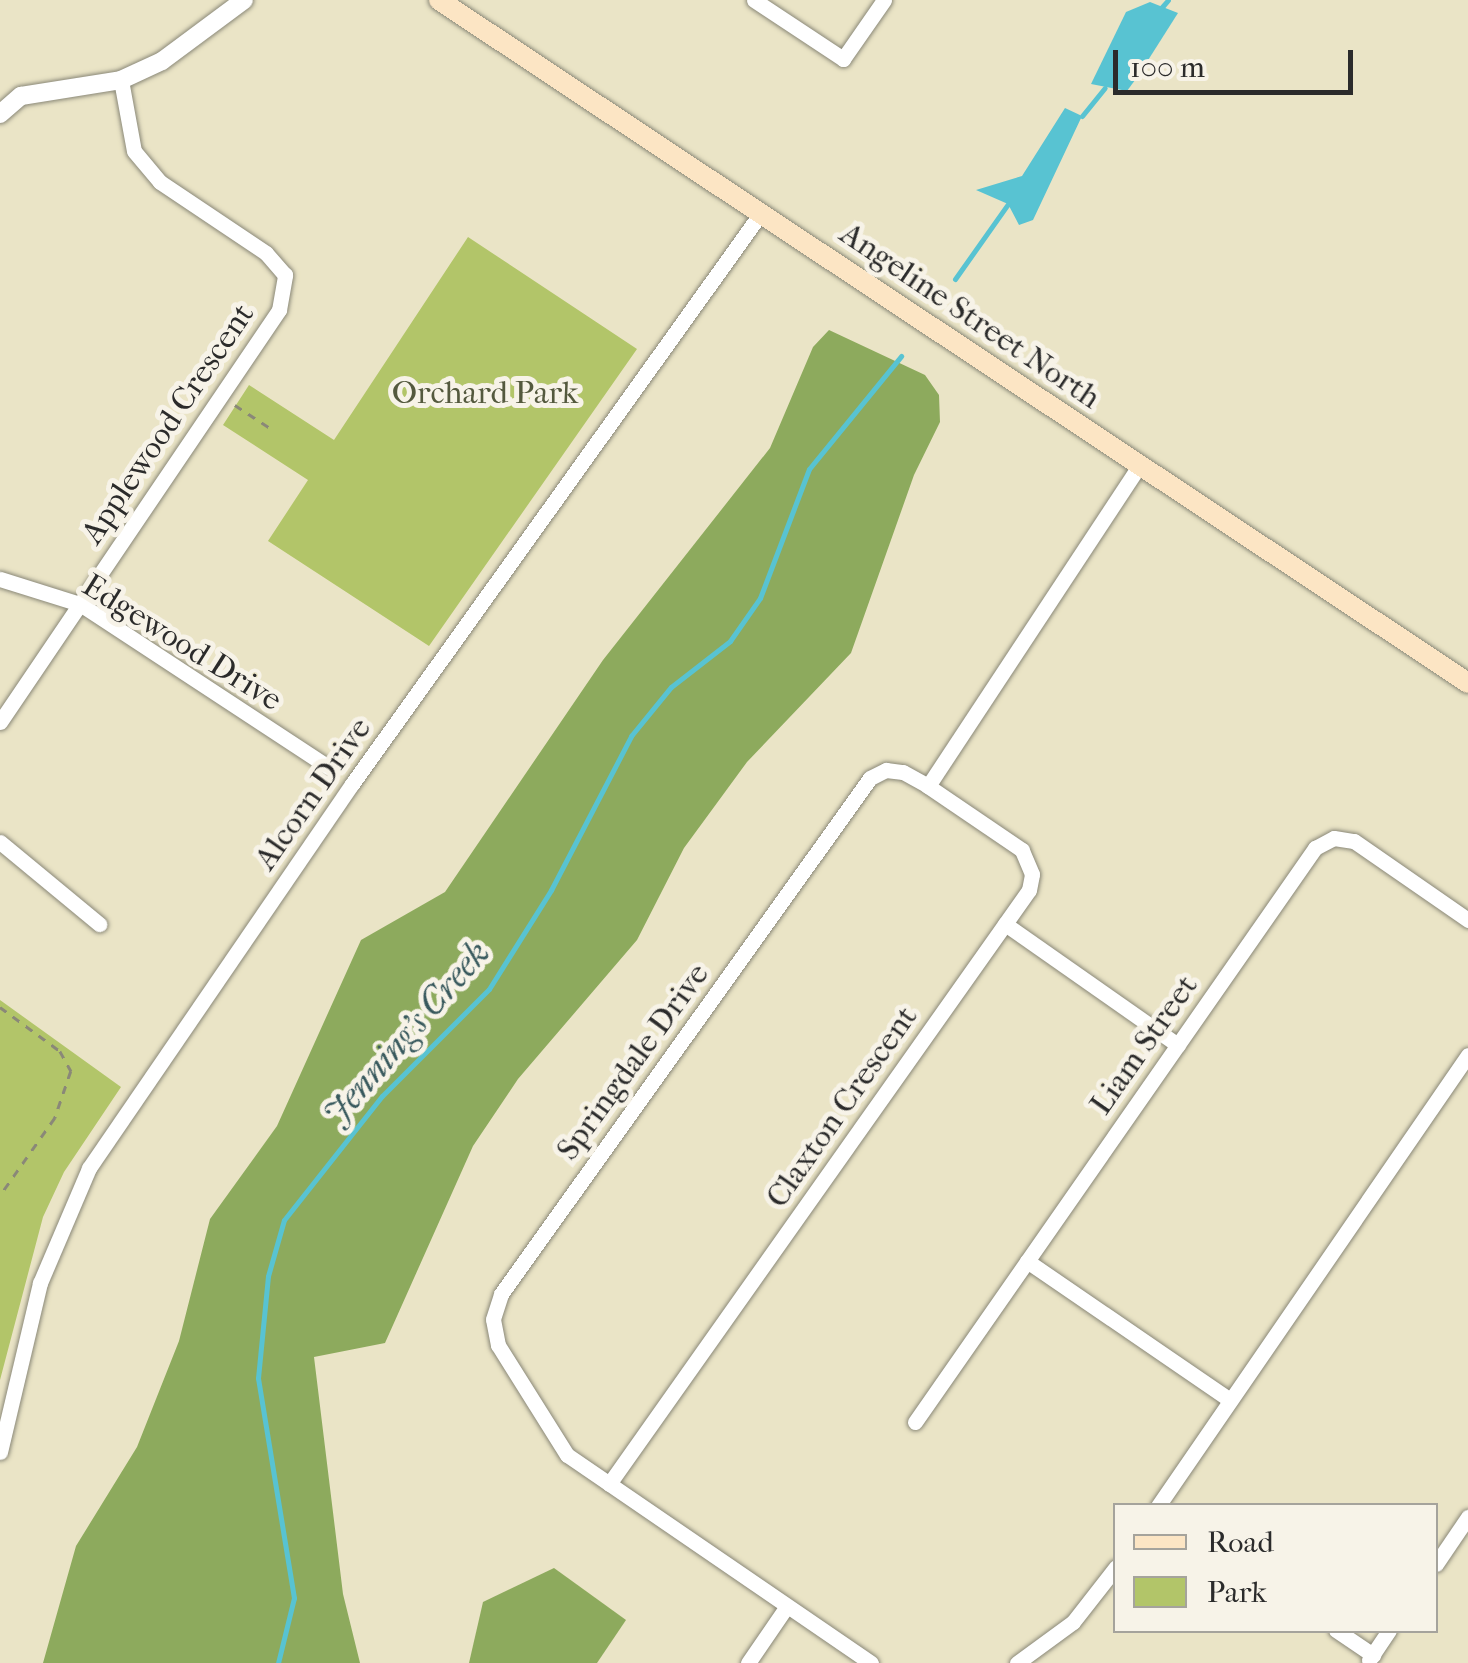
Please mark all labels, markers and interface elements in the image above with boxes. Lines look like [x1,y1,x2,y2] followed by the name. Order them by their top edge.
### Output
[1118,30,1358,92] scale bar
[1130,50,1205,85] text: 100 m
[833,215,1107,417] street label: Angeline Street North
[73,297,263,551] street label: Applewood Crescent
[392,374,578,412] park label: Orchard Park
[75,566,289,720] street label: Edgewood Drive
[247,711,379,877] street label: Alcorn Drive
[315,933,499,1135] water label: Jenning's Creek
[549,956,717,1168] street label: Springdale Drive
[1082,968,1206,1122] street label: Liam Street
[758,999,926,1215] street label: Claxton Crescent
[1113,1503,1438,1633] legend
[1207,1525,1274,1560] text: Road
[1207,1575,1267,1610] text: Park

